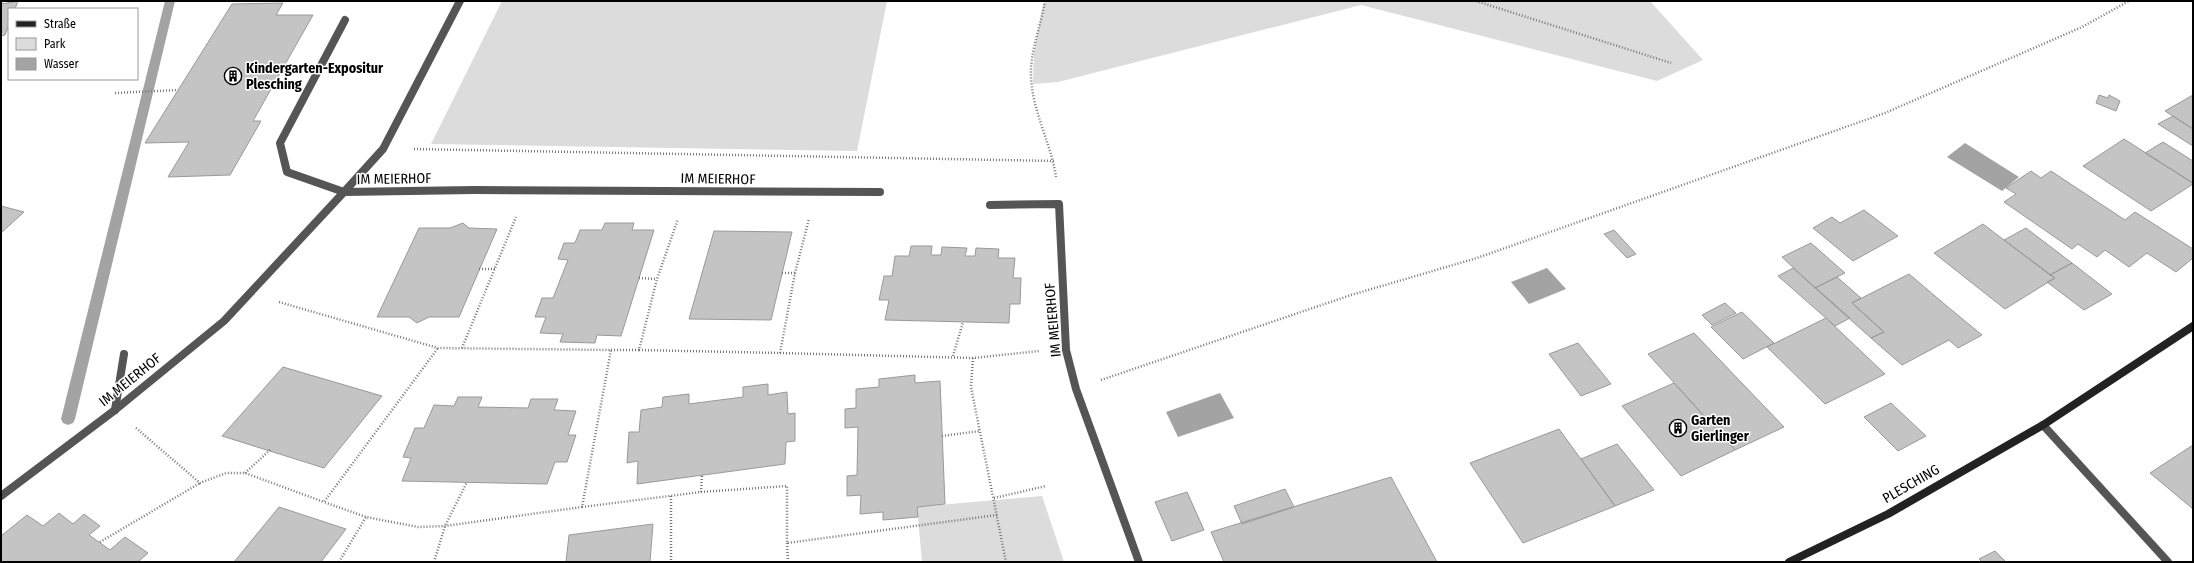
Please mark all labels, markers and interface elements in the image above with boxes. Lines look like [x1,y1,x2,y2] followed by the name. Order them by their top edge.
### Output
[8,8,138,80] legend
[44,17,76,31] text: Straße
[44,37,66,51] text: Park
[44,57,79,71] text: Wasser
[246,60,384,93] place label: Kindergarten-Expositur Plesching
[223,66,243,86] building icon: Kindergarten-Expositur Plesching
[356,170,432,188] street label: IM MEIERHOF
[680,170,756,188] street label: IM MEIERHOF
[1041,282,1065,358] street label: IM MEIERHOF
[96,350,164,410] street label: IM MEIERHOF
[1691,412,1750,445] place label: Garten Gierlinger
[1668,418,1688,438] building icon: Garten Gierlinger
[1880,461,1942,507] street label: PLESCHING

